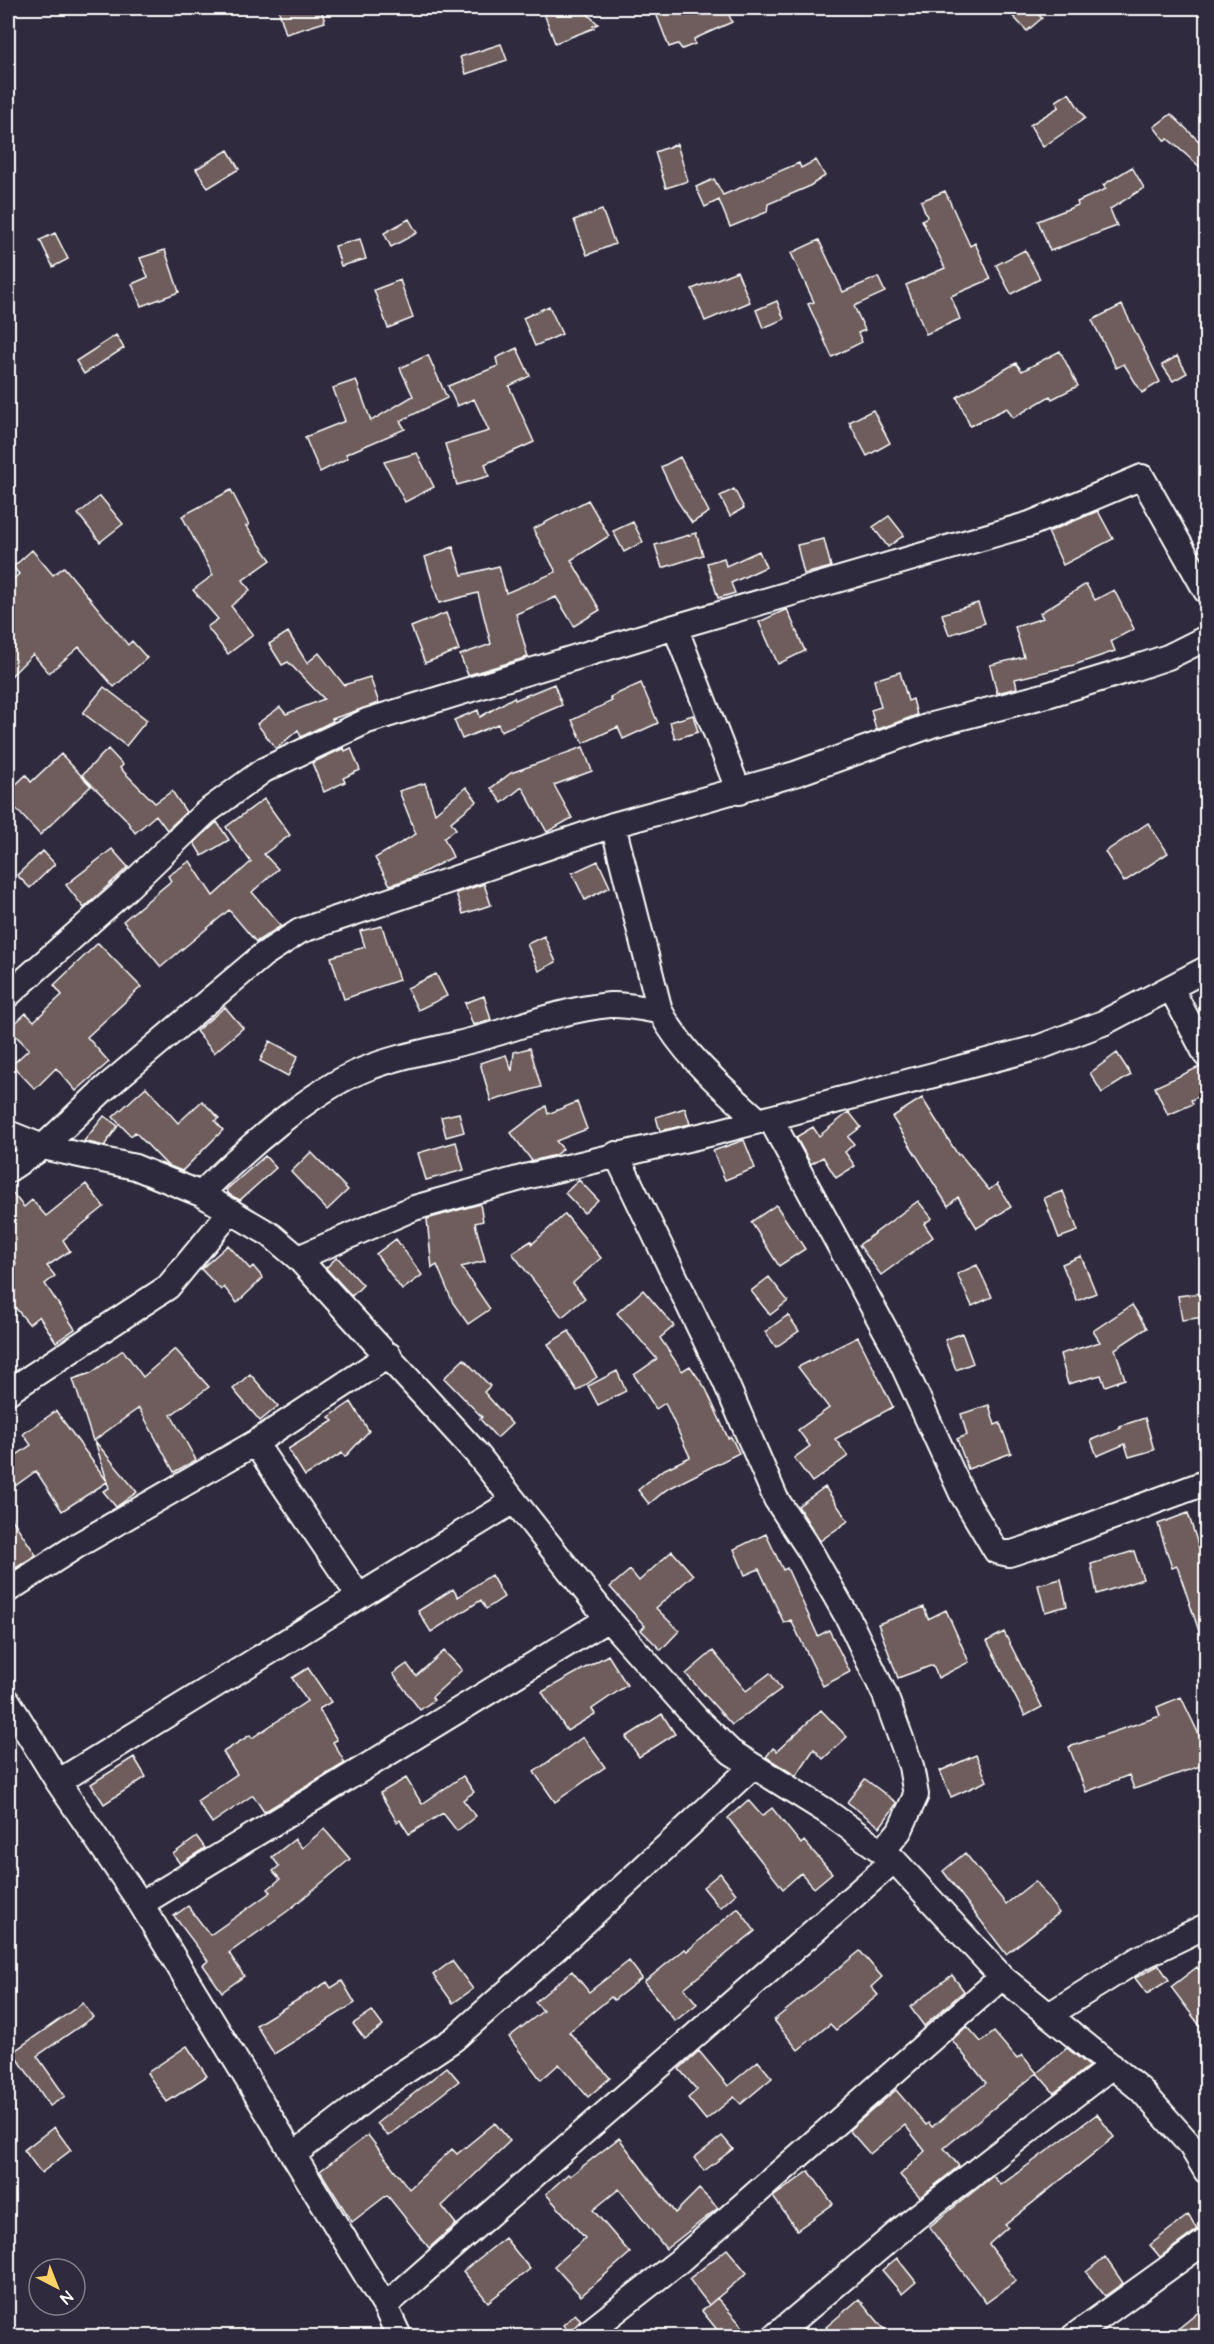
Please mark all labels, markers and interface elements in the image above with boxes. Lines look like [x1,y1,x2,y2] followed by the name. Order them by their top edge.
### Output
[27,2257,87,2317] north arrow
[55,2286,77,2309] text: N

